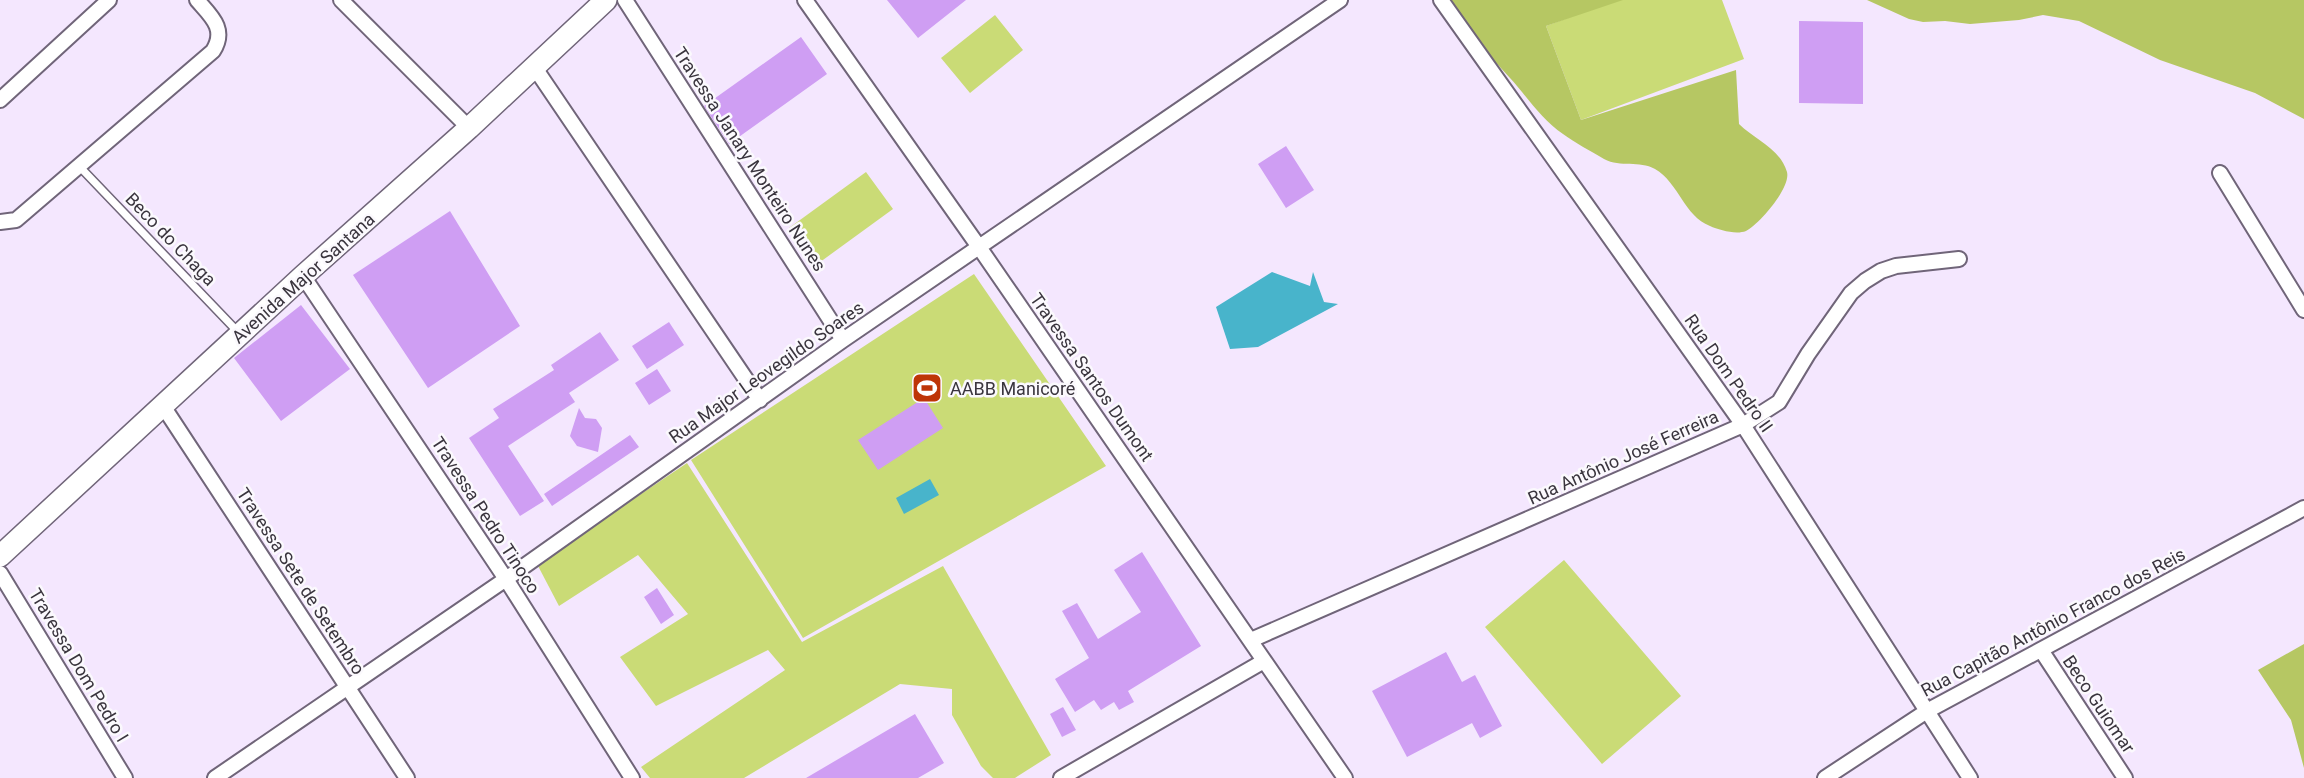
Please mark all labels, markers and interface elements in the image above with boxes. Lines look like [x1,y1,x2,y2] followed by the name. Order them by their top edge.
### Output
[670,43,830,275] street label: Travessa Janary Monteiro Nunes
[121,188,221,290] street label: Beco do Chaga
[227,208,379,348] street label: Avenida Major Santana
[1026,289,1158,465] street label: Travessa Santos Dumont
[665,297,867,447] street label: Rua Major Leovegildo Soares
[1681,310,1777,436] street label: Rua Dom Pedro II
[910,371,944,405] sports icon: AABB Manicoré
[950,378,1075,399] place label: AABB Manicoré
[1525,405,1721,509] street label: Rua Antônio José Ferreira
[427,433,545,597] street label: Travessa Pedro Tinoco
[233,484,369,678] street label: Travessa Sete de Setembro
[1917,543,2189,701] street label: Rua Capitão Antônio Franco dos Reis
[25,584,133,746] street label: Travessa Dom Pedro I
[2059,651,2139,757] street label: Beco Guiomar

